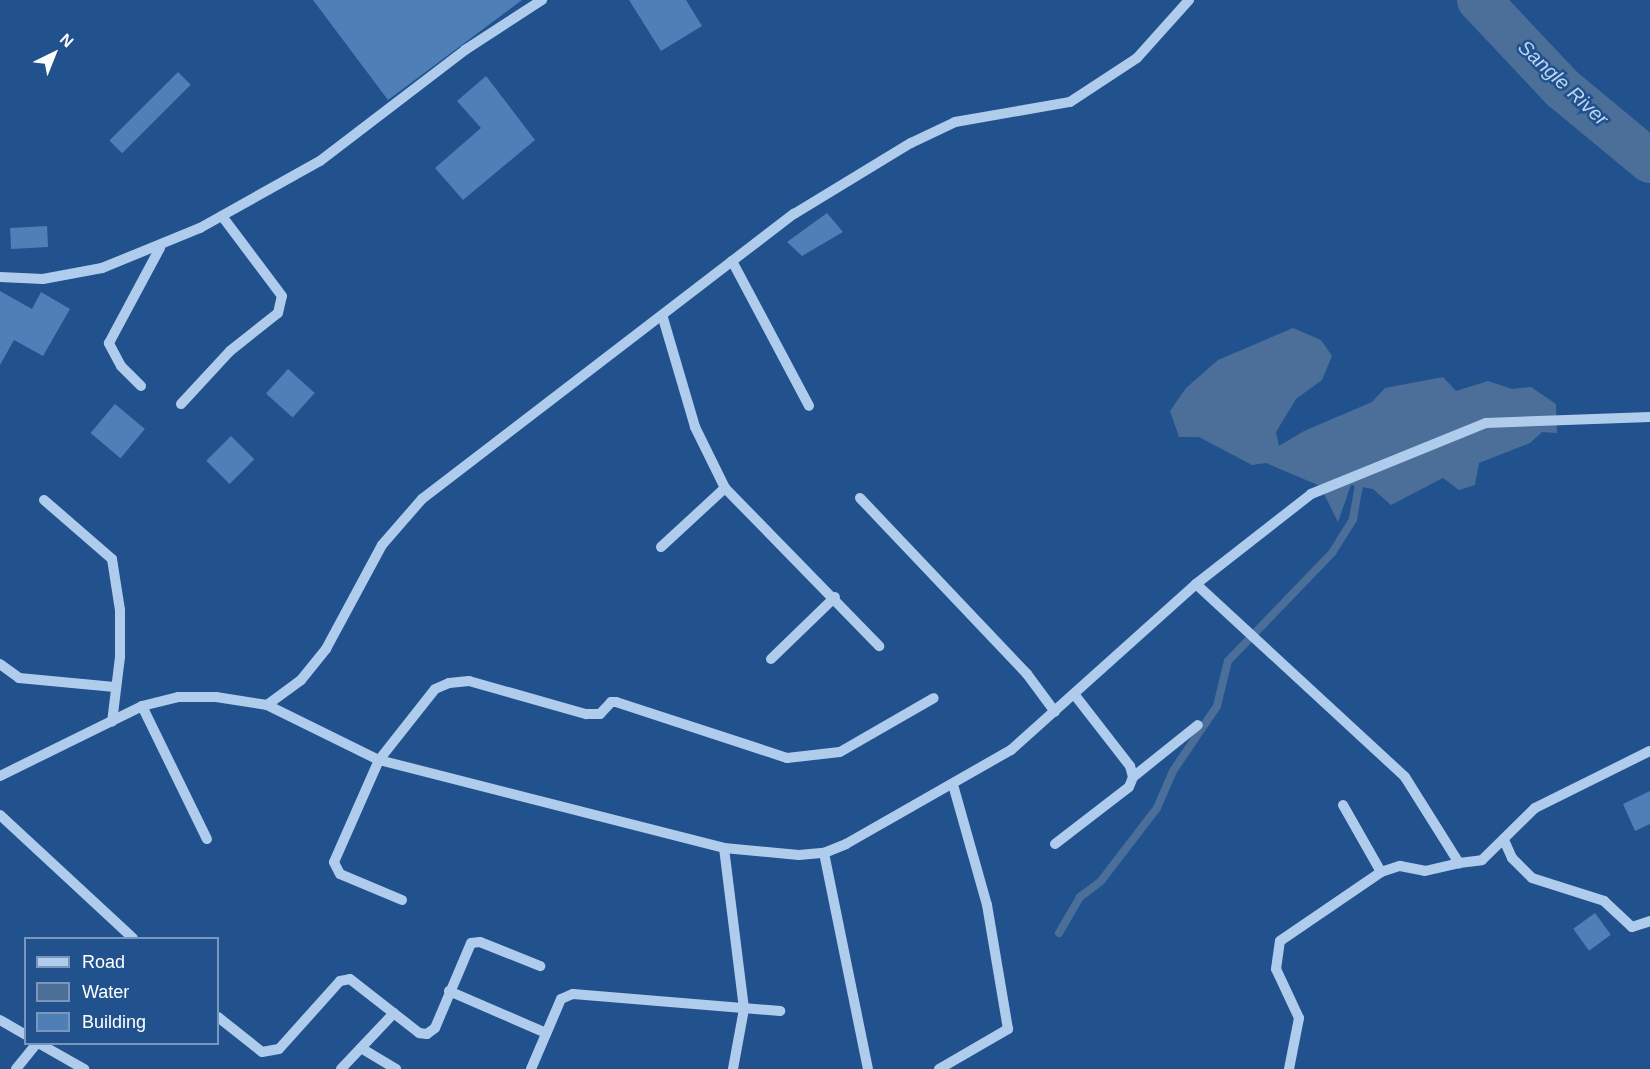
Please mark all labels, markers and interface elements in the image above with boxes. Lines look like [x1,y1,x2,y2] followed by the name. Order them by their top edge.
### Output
[24,24,84,84] north arrow
[57,30,77,51] text: N
[1513,35,1613,131] water label: Sangle River
[24,937,219,1045] legend
[82,952,125,972] text: Road
[82,982,129,1002] text: Water
[82,1012,146,1032] text: Building

